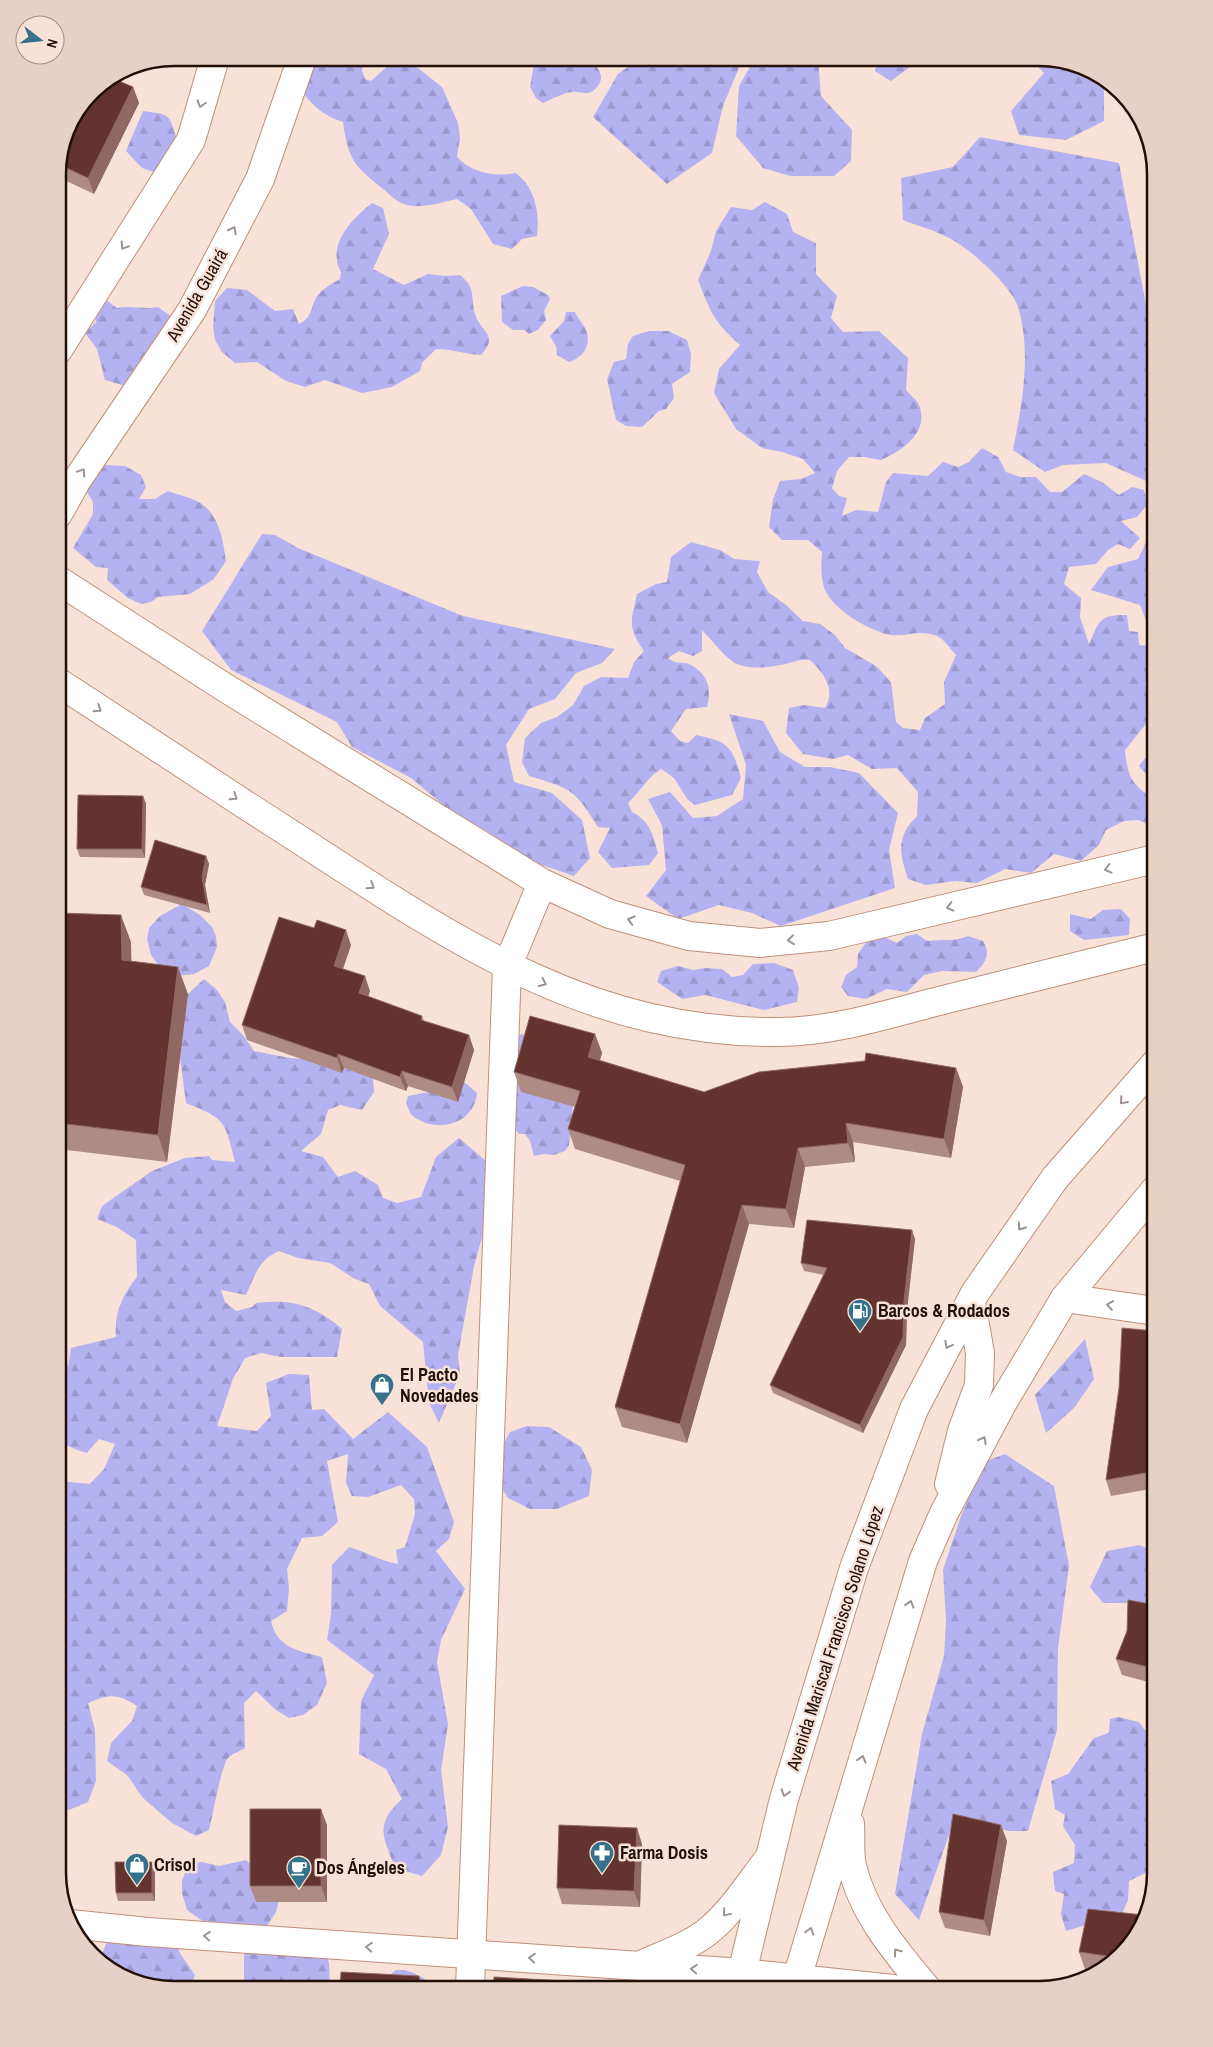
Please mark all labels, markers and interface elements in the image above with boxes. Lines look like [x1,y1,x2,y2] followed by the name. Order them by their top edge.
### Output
[15,15,65,65] north arrow
[43,37,62,50] text: N
[197,100,207,108] one-way arrow
[227,227,237,236] one-way arrow
[121,240,130,250] one-way arrow
[159,244,233,347] street label: Avenida Guairá
[76,468,86,477] one-way arrow
[93,702,102,712] one-way arrow
[229,791,238,801] one-way arrow
[1103,863,1112,874] one-way arrow
[365,880,374,889] one-way arrow
[946,901,954,911] one-way arrow
[627,915,636,926] one-way arrow
[787,934,795,945] one-way arrow
[538,976,547,987] one-way arrow
[1120,1095,1129,1104] one-way arrow
[1019,1221,1027,1230] one-way arrow
[847,1298,873,1332] fuel station icon: Barcos & Rodados
[878,1298,1010,1323] place label: Barcos & Rodados
[1106,1300,1115,1310] one-way arrow
[944,1340,954,1349] one-way arrow
[400,1362,479,1408] place label: El Pacto Novedades
[369,1372,395,1406] shop icon: El Pacto Novedades
[977,1436,987,1445] one-way arrow
[780,1502,889,1774] street label: Avenida Mariscal Francisco Solano López
[904,1600,914,1608] one-way arrow
[856,1755,866,1763] one-way arrow
[781,1789,791,1797] one-way arrow
[589,1840,615,1874] pharmacy icon: Farma Dosis
[620,1840,708,1865] place label: Farma Dosis
[124,1852,150,1886] shop icon: Crisol
[154,1852,196,1877] place label: Crisol
[286,1855,312,1889] cafe icon: Dos Ángeles
[316,1855,405,1880] place label: Dos Ángeles
[723,1907,732,1916] one-way arrow
[805,1928,815,1936] one-way arrow
[203,1930,211,1941] one-way arrow
[365,1942,373,1953] one-way arrow
[894,1949,902,1958] one-way arrow
[527,1953,535,1964] one-way arrow
[689,1964,697,1975] one-way arrow

